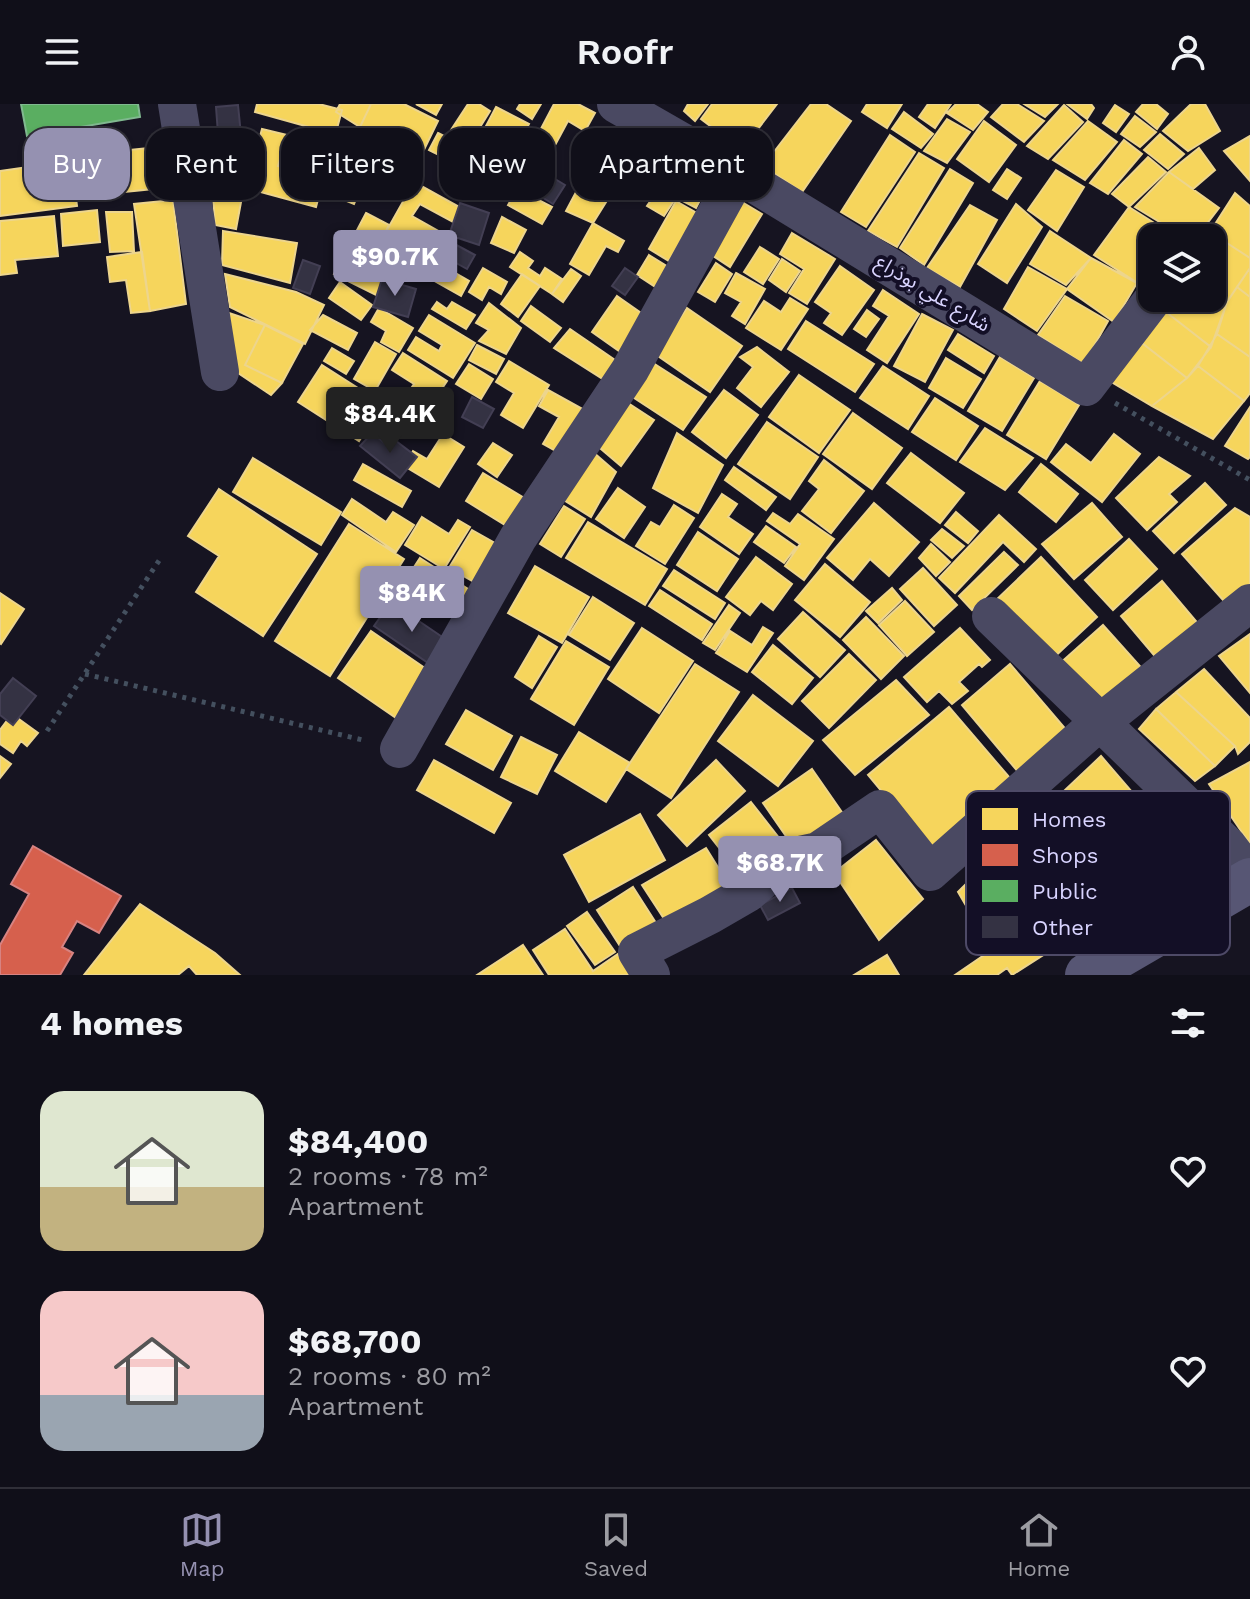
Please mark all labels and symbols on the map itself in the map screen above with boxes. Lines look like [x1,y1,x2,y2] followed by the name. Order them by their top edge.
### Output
[330,230,460,298] pin: $90.7K
[869,249,995,340] street label: شارع علي بوذراع
[325,387,455,455] pin: $84.4K
[365,566,459,634] pin: $84K
[966,791,1230,955] legend
[1032,807,1106,832] text: Homes
[715,836,845,904] pin: $68.7K
[1032,843,1098,868] text: Shops
[1032,879,1098,904] text: Public
[1032,915,1093,940] text: Other

